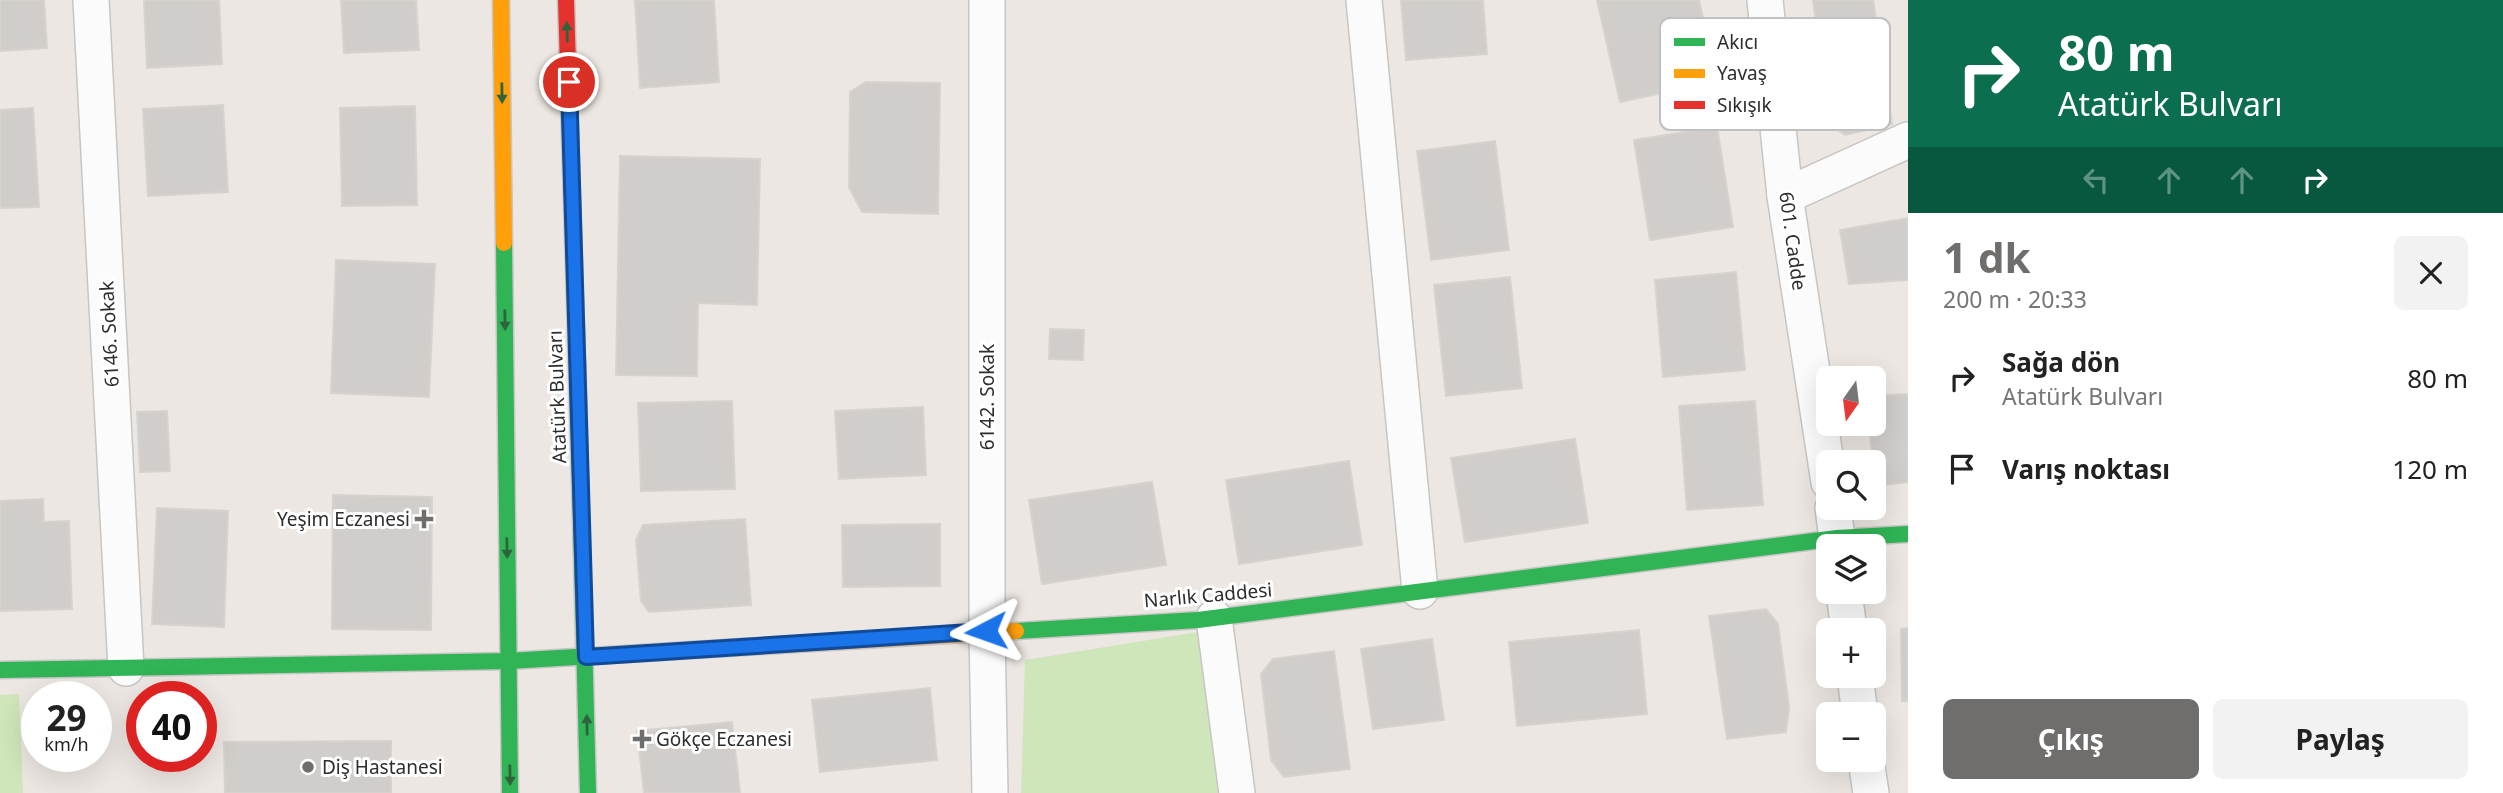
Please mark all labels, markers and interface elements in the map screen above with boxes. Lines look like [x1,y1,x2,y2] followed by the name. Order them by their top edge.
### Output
[1660,18,1890,130] legend
[2058,19,2175,85] text: 80 m
[561,21,573,43] one-way arrow
[1943,28,2034,119] icon: right
[1717,29,1758,55] text: Akıcı
[539,52,599,112] pin
[1717,60,1767,86] text: Yavaş
[550,63,588,101] icon: arrive
[496,82,508,104] one-way arrow
[2058,82,2282,125] text: Atatürk Bulvarı
[1717,92,1772,118] text: Sıkışık
[2077,161,2115,199] icon: left
[2150,161,2188,199] icon: ahead
[2223,161,2261,199] icon: ahead
[2296,161,2334,199] icon: right
[1773,190,1813,292] street label: 601. Cadde
[1943,228,2031,285] text: 1 dk
[2394,236,2468,310] button: close
[93,280,125,388] street label: 6146. Sokak
[1943,283,2087,315] text: 200 m · 20:33
[499,309,510,331] one-way arrow
[542,330,572,464] street label: Atatürk Bulvarı
[974,344,1000,450] street label: 6142. Sokak
[2002,344,2120,380] text: Sağa dön
[1943,359,1981,397] icon: right
[2407,360,2468,396] text: 80 m
[1816,366,1886,436] north arrow
[1816,366,1886,772] map controls
[2002,380,2163,412] text: Atatürk Bulvarı
[1816,450,1886,520] button: search
[1943,450,1981,488] icon: arrive
[2002,451,2170,487] text: Varış noktası
[2392,451,2468,487] text: 120 m
[277,506,410,532] place label: Yeşim Eczanesi
[416,511,432,527] marker: Yeşim Eczanesi
[1816,534,1886,604] button: layers
[501,537,513,559] one-way arrow
[1143,576,1273,614] street label: Narlık Caddesi
[949,594,1023,668] position arrow
[1816,618,1886,688] button: +
[126,681,217,772] speed limit sign: 40
[46,694,87,741] text: 29
[1943,699,2199,779] button: Çıkış
[2213,699,2468,779] button: Paylaş
[1816,702,1886,772] button: −
[581,714,593,736] one-way arrow
[656,726,792,752] place label: Gökçe Eczanesi
[634,731,650,747] marker: Gökçe Eczanesi
[44,732,89,756] text: km/h
[322,754,443,780] place label: Diş Hastanesi
[300,759,316,775] marker: Diş Hastanesi
[504,764,516,786] one-way arrow

